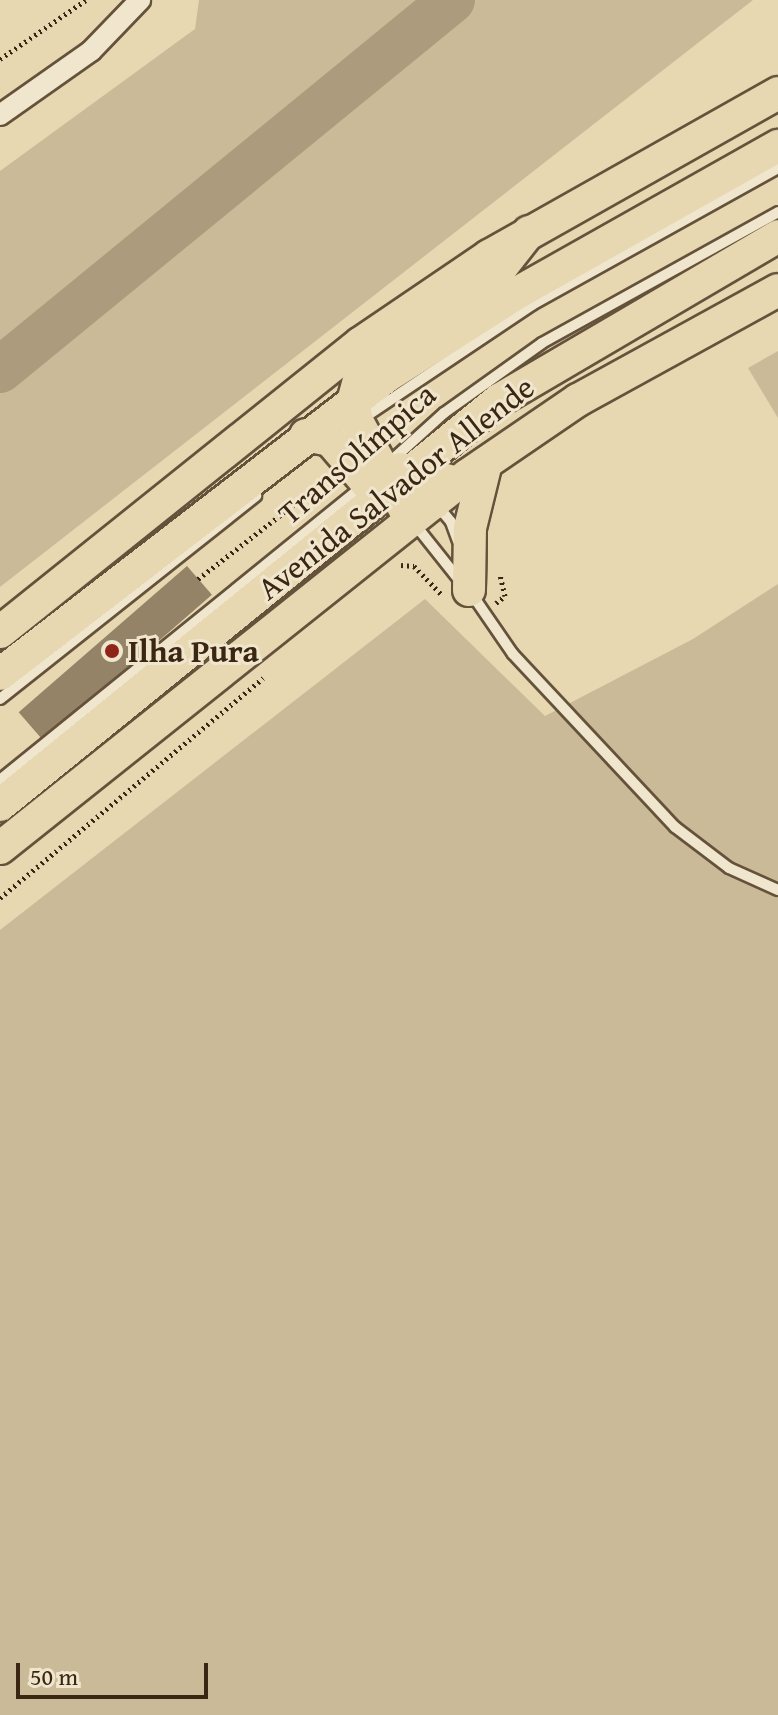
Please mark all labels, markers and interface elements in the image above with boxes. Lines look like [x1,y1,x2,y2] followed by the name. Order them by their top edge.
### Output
[250,368,542,608] street label: Avenida Salvador Allende
[271,375,443,533] street label: TransOlímpica
[128,632,259,670] place label: Ilha Pura
[103,642,121,660] marker: Ilha Pura
[20,1647,212,1697] scale bar
[30,1659,78,1694] text: 50 m

